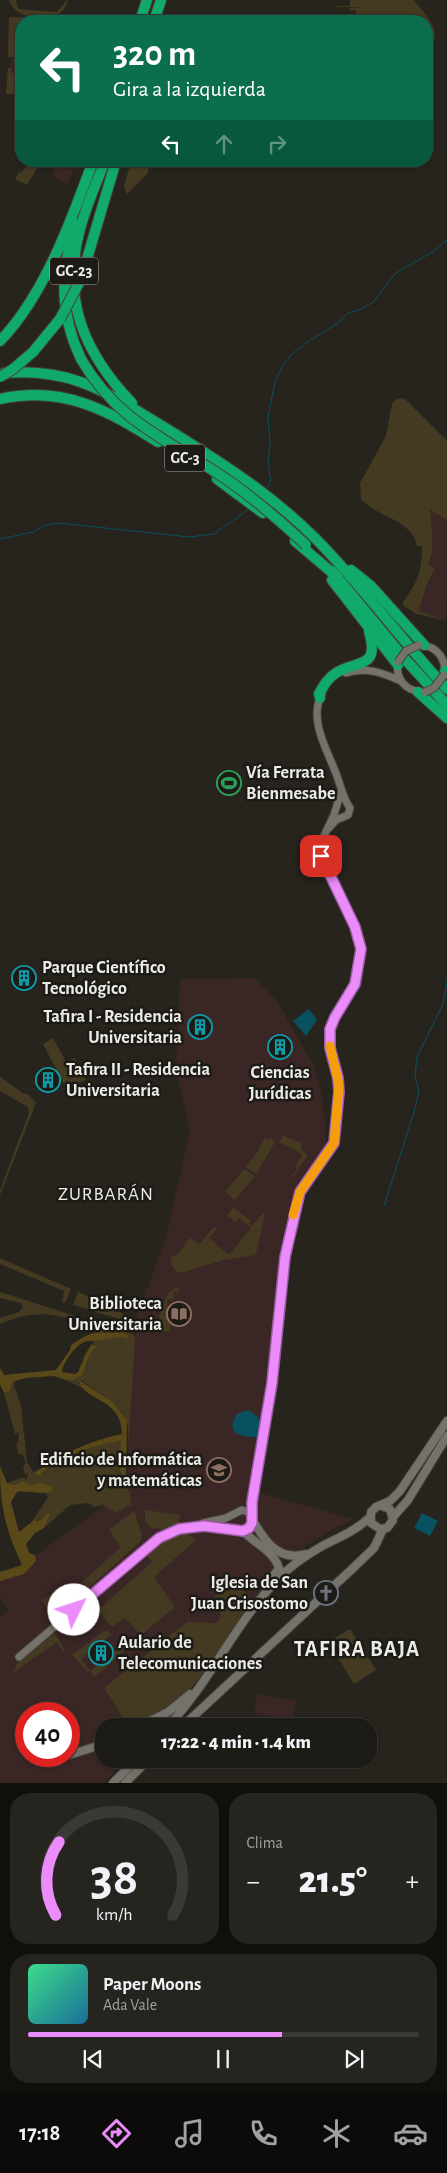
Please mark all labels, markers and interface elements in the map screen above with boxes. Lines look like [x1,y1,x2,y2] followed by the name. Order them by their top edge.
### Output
[30,35,95,100] icon: left
[113,37,196,72] text: 320 m
[113,78,266,100] text: Gira a la izquierda
[157,130,185,158] icon: left
[210,130,238,158] icon: ahead
[263,130,291,158] icon: right
[50,258,98,284] road number: GC-23
[165,444,205,472] road number: GC-3
[246,764,336,803] place label: Vía Ferrata Bienmesabe
[216,770,242,796] sports icon: Vía Ferrata Bienmesabe
[300,835,342,877] pin
[307,842,335,870] icon: arrive
[42,959,166,998] place label: Parque Científico Tecnológico
[11,965,37,991] building icon: Parque Científico Tecnológico
[43,1008,182,1047] place label: Tafira I - Residencia Universitaria
[187,1014,213,1040] building icon: Tafira I - Residencia Universitaria
[267,1034,293,1060] building icon: Ciencias Jurídicas
[66,1061,210,1100] place label: Tafira II - Residencia Universitaria
[249,1064,311,1103] place label: Ciencias Jurídicas
[35,1067,61,1093] building icon: Tafira II - Residencia Universitaria
[58,1183,154,1204] district label: ZURBARÁN
[68,1295,162,1334] place label: Biblioteca Universitaria
[166,1301,192,1327] library icon: Biblioteca Universitaria
[40,1451,202,1490] place label: Edificio de Informática y matemáticas
[206,1457,232,1483] school or university icon: Edificio de Informática y matemáticas
[191,1574,308,1613] place label: Iglesia de San Juan Crisostomo
[313,1580,339,1606] church icon: Iglesia de San Juan Crisostomo
[47,1583,99,1635] position arrow
[118,1634,262,1673] place label: Aulario de Telecomunicaciones
[294,1638,420,1660] district label: TAFIRA BAJA
[88,1640,114,1666] building icon: Aulario de Telecomunicaciones
[15,1702,80,1767] speed limit sign: 40
[161,1733,311,1752] text: 17:22 · 4 min · 1.4 km
[247,1835,283,1851] text: Clima
[90,1852,138,1904] text: 38
[298,1862,367,1900] text: 21.5°
[247,1868,260,1896] text: −
[406,1868,419,1896] text: +
[96,1906,133,1924] text: km/h
[103,1975,201,1994] text: Paper Moons
[103,1997,157,2013] text: Ada Vale
[79,2045,107,2073] icon: previous
[209,2045,237,2073] icon: pause
[340,2045,368,2073] icon: next
[99,2116,134,2151] icon: directions
[172,2116,207,2151] icon: music
[246,2116,281,2151] icon: phone
[319,2116,354,2151] icon: climate
[393,2116,428,2151] icon: car
[19,2122,60,2144] text: 17:18

